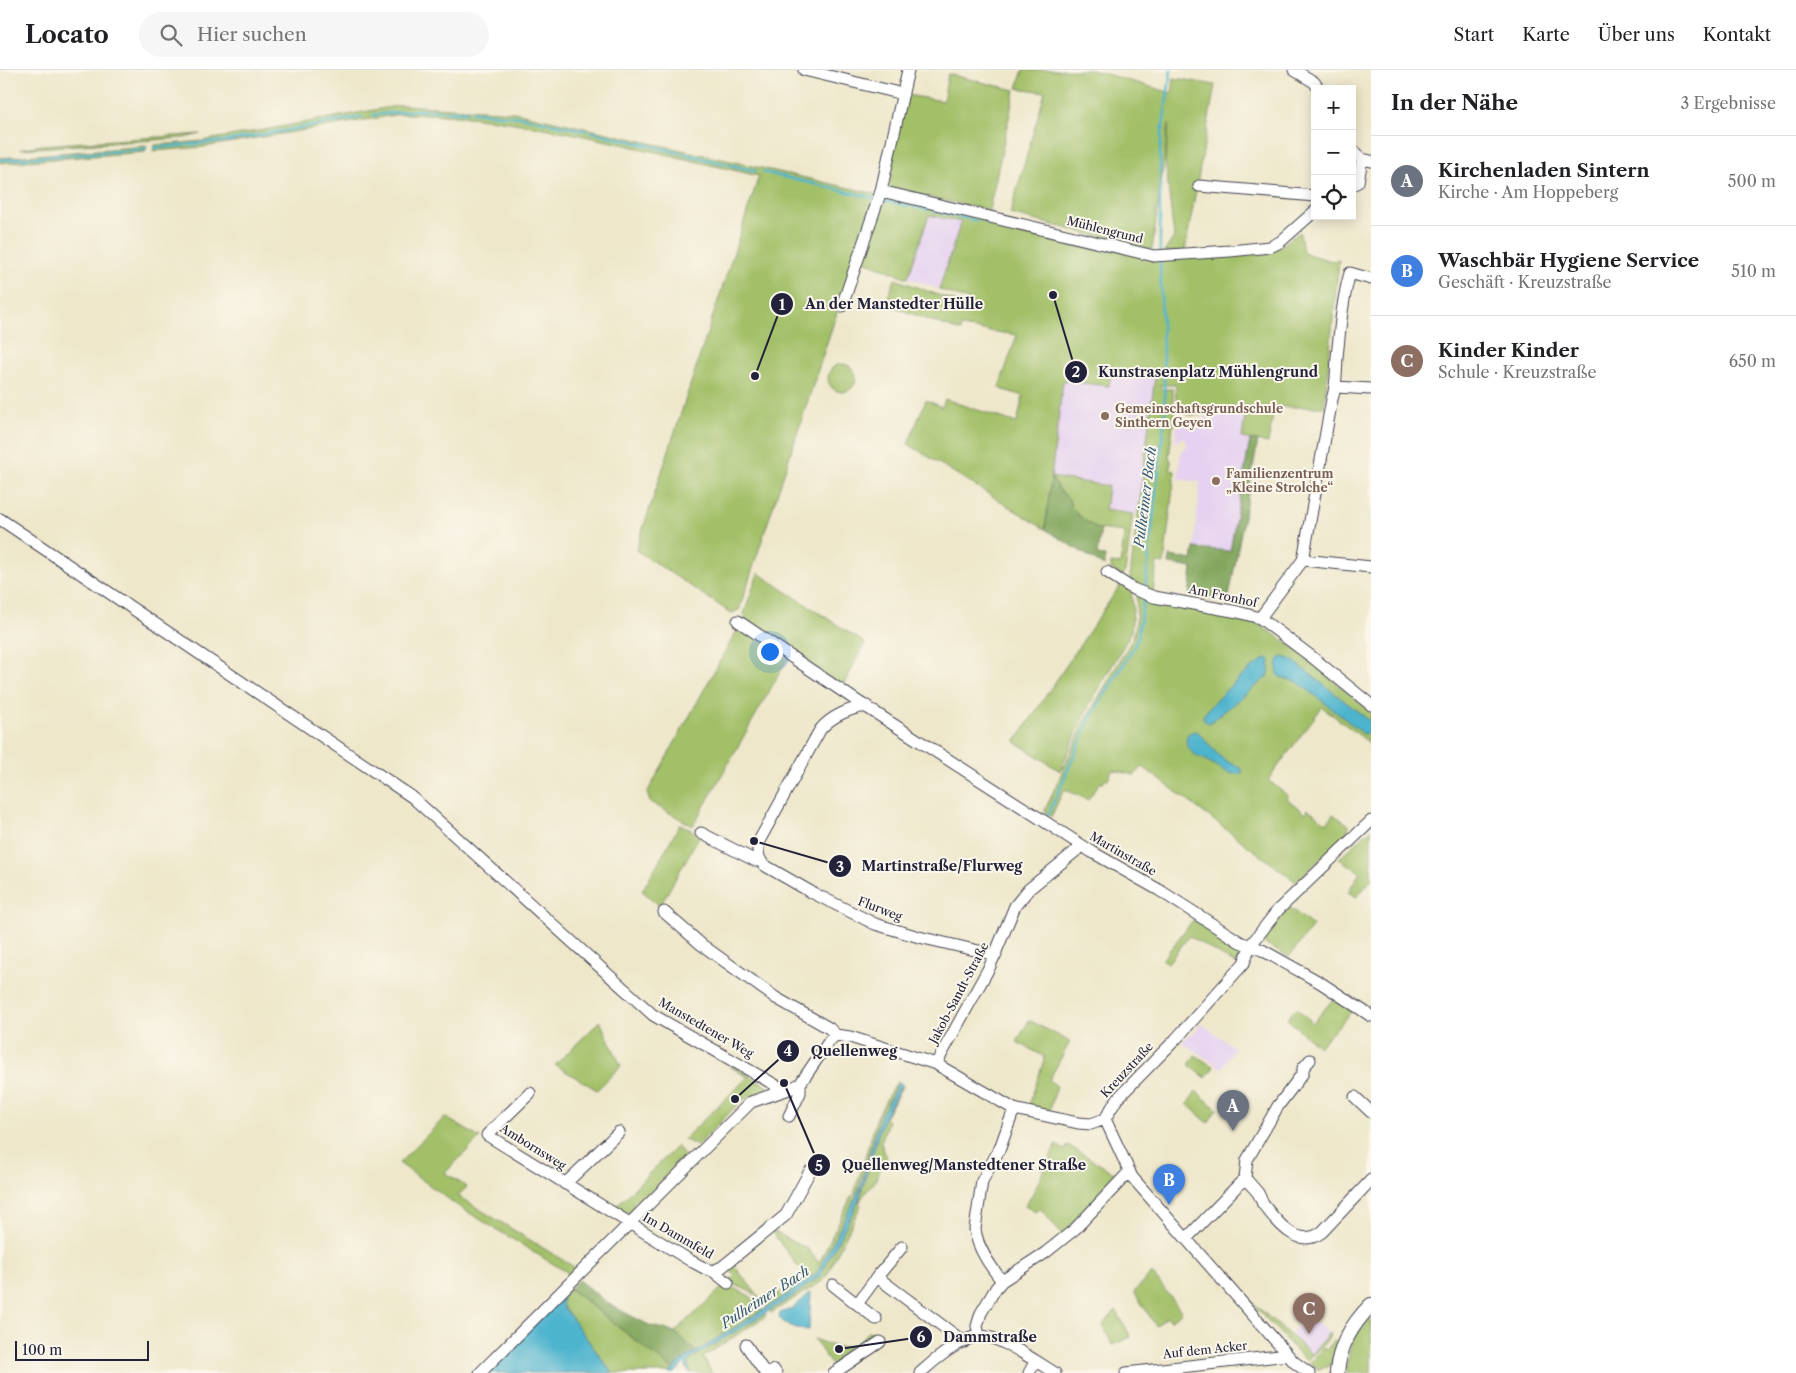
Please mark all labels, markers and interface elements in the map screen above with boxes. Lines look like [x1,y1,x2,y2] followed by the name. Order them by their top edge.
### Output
[139,12,489,57] search box
[25,20,109,49] text: Locato
[157,21,185,49] icon: search
[197,23,307,46] text: Hier suchen
[1454,24,1494,46] text: Start
[1522,24,1570,46] text: Karte
[1598,24,1675,46] text: Über uns
[1703,24,1771,46] text: Kontakt
[1311,85,1356,220] map controls
[1311,85,1356,130] button: +
[1391,90,1518,115] text: In der Nähe
[1680,93,1776,113] text: 3 Ergebnisse
[1311,130,1356,175] button: −
[1438,159,1650,182] text: Kirchenladen Sintern
[1401,171,1413,191] text: A
[1728,171,1776,191] text: 500 m
[1311,175,1356,220] button: locate
[1438,182,1618,202] text: Kirche · Am Hoppeberg
[1065,213,1145,246] street label: Mühlengrund
[1438,249,1699,272] text: Waschbär Hygiene Service
[1401,261,1413,281] text: B
[1731,261,1776,281] text: 510 m
[1438,272,1612,292] text: Geschäft · Kreuzstraße
[770,290,993,319] callout: An der Manstedter Hülle
[779,295,786,314] text: 1
[804,295,983,313] text: An der Manstedter Hülle
[1438,339,1579,362] text: Kinder Kinder
[1401,351,1413,371] text: C
[1729,351,1776,371] text: 650 m
[1063,357,1328,386] callout: Kunstrasenplatz Mühlengrund
[1072,362,1081,381] text: 2
[1438,362,1596,382] text: Schule · Kreuzstraße
[1098,363,1319,381] text: Kunstrasenplatz Mühlengrund
[1115,401,1283,430] place label: Gemeinschaftsgrundschule Sinthern Geyen
[1099,410,1111,422] marker: Gemeinschaftsgrundschule Sinthern Geyen
[1130,445,1160,550] water label: Pulheimer Bach
[1226,466,1334,495] place label: Familienzentrum „Kleine Strolche“
[1210,475,1222,487] marker: Familienzentrum „Kleine Strolche“
[1186,581,1261,610] street label: Am Fronhof
[757,639,783,665] your location
[1087,828,1160,879] street label: Martinstraße
[827,852,1033,881] callout: Martinstraße/Flurweg
[836,857,844,876] text: 3
[862,857,1023,875] text: Martinstraße/Flurweg
[856,893,905,924] street label: Flurweg
[925,939,992,1048] street label: Jakob-Sandt-Straße
[656,994,757,1061] street label: Manstedtener Weg
[776,1037,907,1066] callout: Quellenweg
[1097,1039,1156,1100] street label: Kreuzstraße
[784,1041,793,1060] text: 4
[811,1042,898,1060] text: Quellenweg
[1217,1090,1249,1131] pin: A
[497,1120,570,1173] street label: Ambornsweg
[807,1151,1097,1180] callout: Quellenweg/Manstedtener Straße
[815,1156,823,1175] text: 5
[842,1156,1086,1174] text: Quellenweg/Manstedtener Straße
[1153,1164,1185,1205] pin: B
[640,1209,717,1262] street label: Im Dammfeld
[717,1262,813,1333] water label: Pulheimer Bach
[1293,1293,1325,1334] pin: C
[908,1322,1047,1351] callout: Dammstraße
[917,1327,926,1346] text: 6
[943,1328,1037,1346] text: Dammstraße
[15,1338,149,1361] scale bar
[1161,1338,1248,1361] street label: Auf dem Acker
[22,1341,62,1359] text: 100 m

